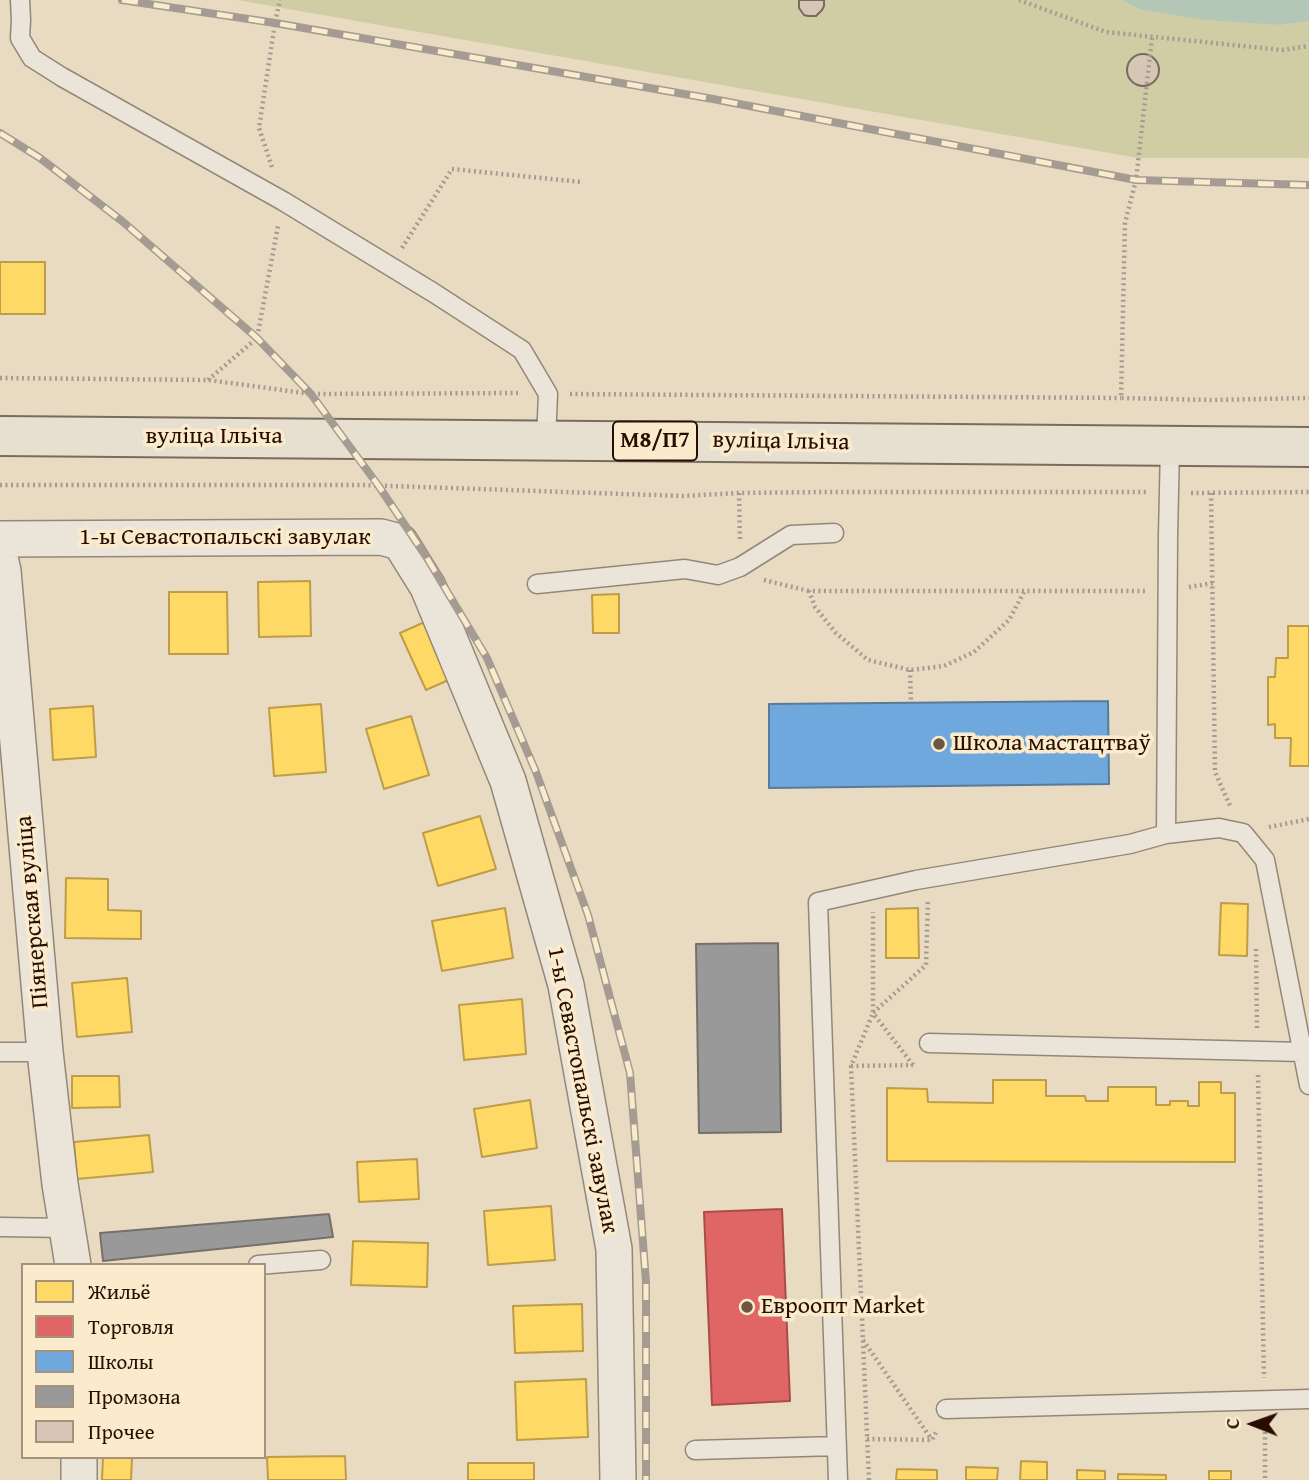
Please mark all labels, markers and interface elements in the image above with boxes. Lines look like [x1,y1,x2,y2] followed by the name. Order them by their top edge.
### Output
[613,422,697,461] road number: М8/П7
[145,423,283,451] street label: вуліца Ільіча
[712,426,850,458] street label: вуліца Ільіча
[79,524,371,552] street label: 1-ы Севастопальскі завулак
[953,730,1151,758] place label: Школа мастацтваў
[931,736,947,752] marker: Школа мастацтваў
[10,814,56,1010] street label: Піянерская вуліца
[540,944,624,1236] street label: 1-ы Севастопальскі завулак
[21,1263,266,1459] legend
[88,1276,150,1307] text: Жильё
[761,1293,925,1321] place label: Евроопт Market
[739,1299,755,1315] marker: Евроопт Market
[88,1311,174,1342] text: Торговля
[88,1346,154,1377] text: Школы
[88,1381,181,1412] text: Промзона
[1218,1389,1288,1459] north arrow
[88,1416,155,1447] text: Прочее
[1218,1418,1246,1429] text: С

